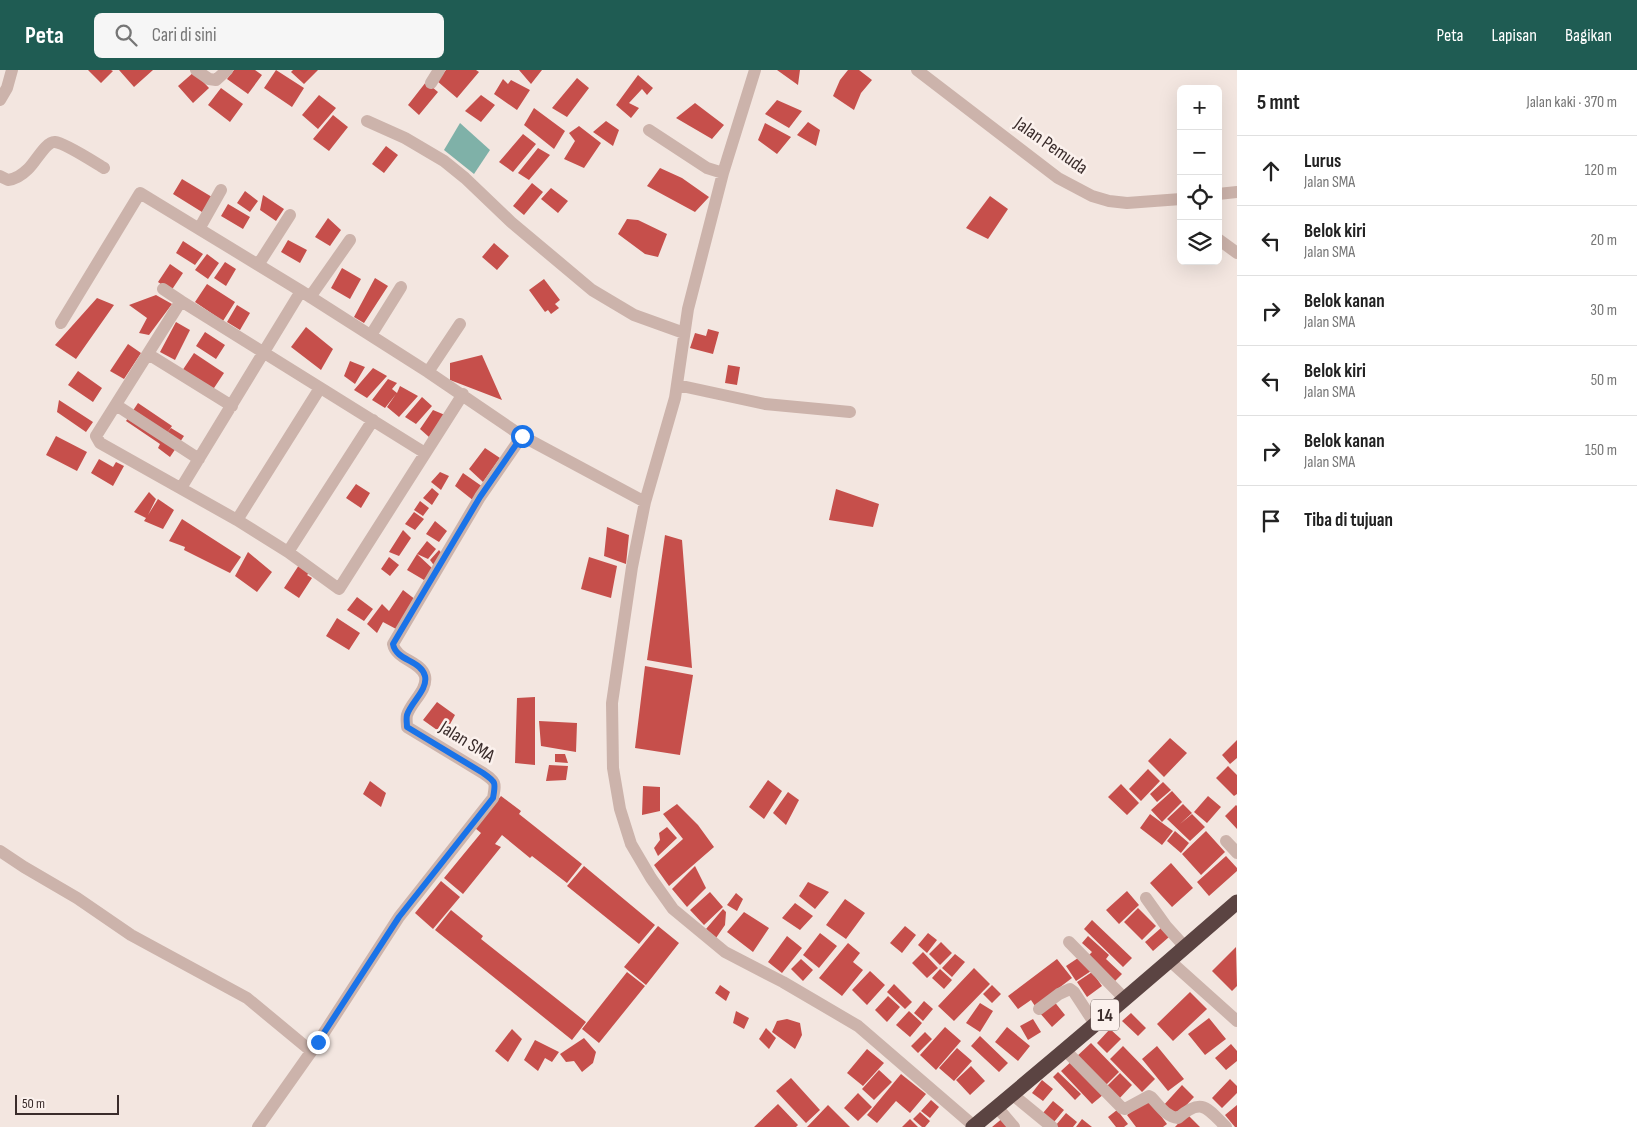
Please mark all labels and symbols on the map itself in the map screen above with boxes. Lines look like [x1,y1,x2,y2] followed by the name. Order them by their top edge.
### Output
[1009,112,1092,180] street label: Jalan Pemuda
[511,425,534,448] route start
[434,716,500,768] street label: Jalan SMA
[1091,1000,1119,1030] road number: 14
[307,1031,330,1054] route end
[15,1092,119,1115] scale bar

